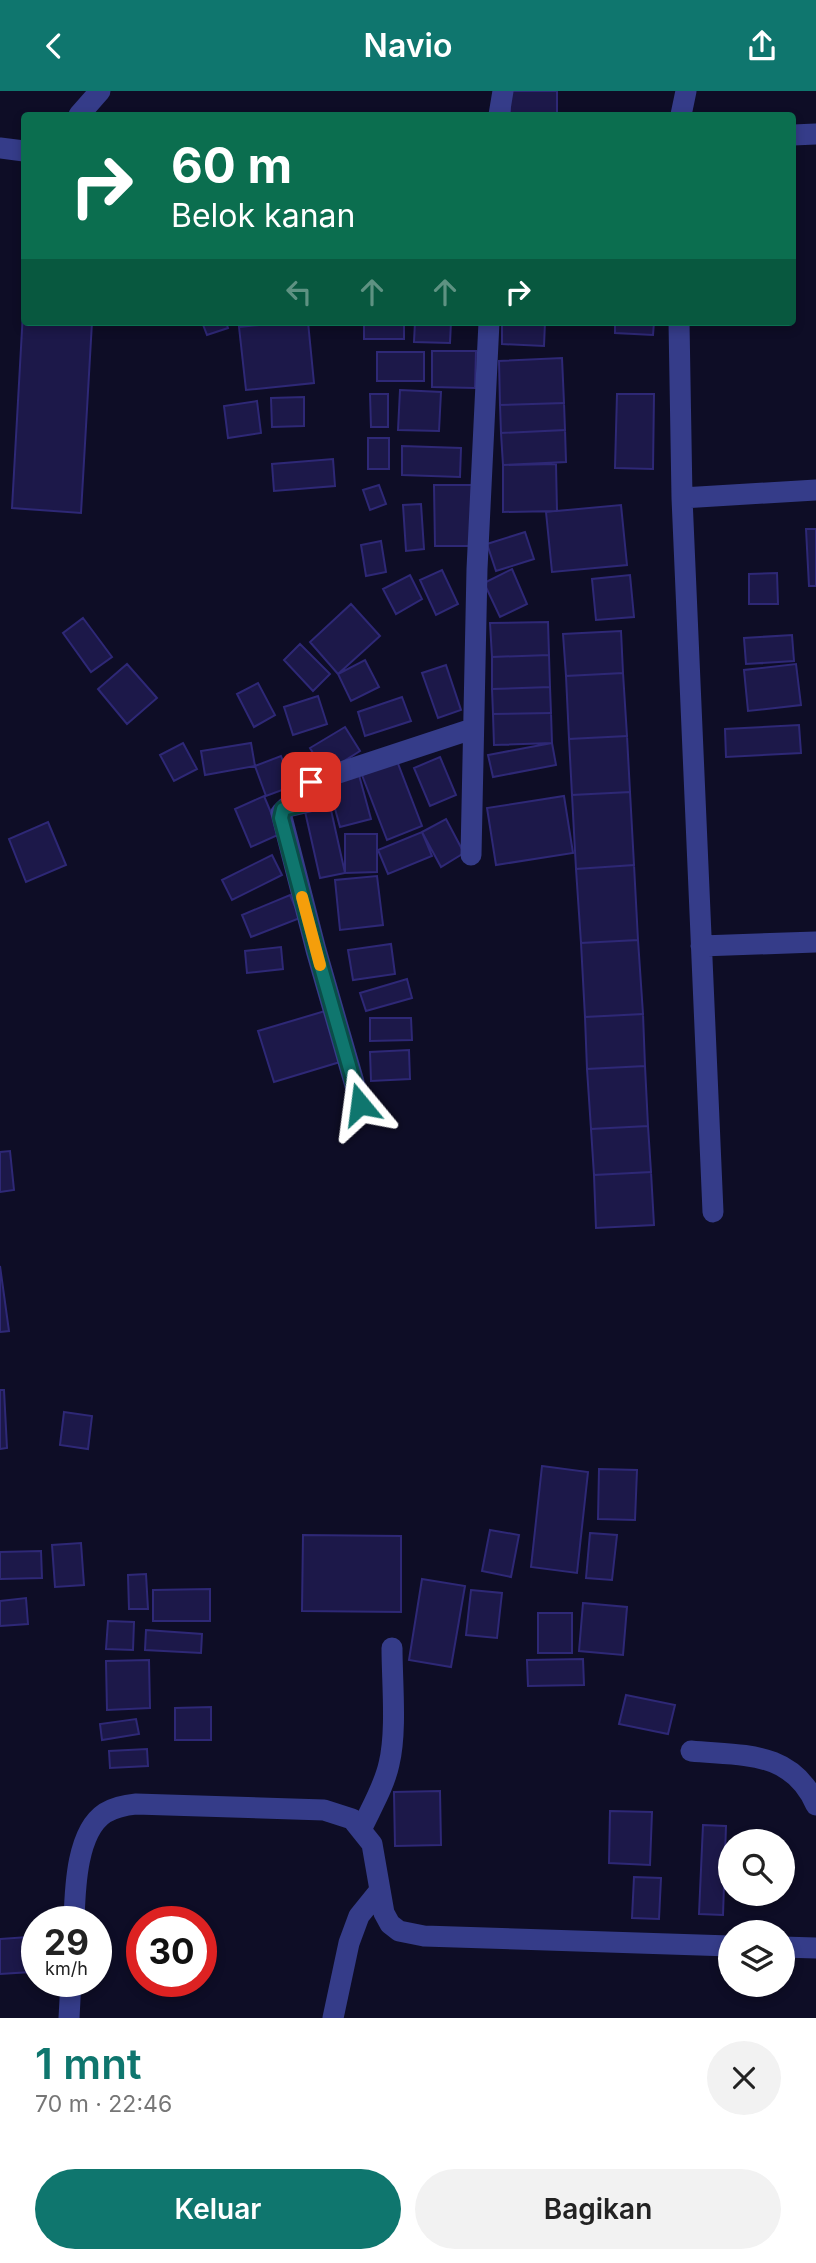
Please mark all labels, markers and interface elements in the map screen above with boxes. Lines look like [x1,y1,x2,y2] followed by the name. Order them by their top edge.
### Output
[364,26,452,65] text: Navio
[35,27,73,65] icon: back
[743,27,781,65] icon: share
[171,136,292,195] text: 60 m
[56,140,147,231] icon: right
[171,196,355,235] text: Belok kanan
[280,273,318,311] icon: left
[353,273,391,311] icon: ahead
[426,273,464,311] icon: ahead
[499,273,537,311] icon: right
[281,752,341,812] pin
[292,763,330,801] icon: arrive
[323,1067,397,1141] position arrow
[718,1829,795,1997] map controls
[718,1829,795,1906] button: search
[126,1906,217,1997] speed limit sign: 30
[718,1920,795,1997] button: layers
[44,1921,89,1963] text: 29
[45,1958,88,1979] text: km/h
[35,2038,142,2089] text: 1 mnt
[707,2041,781,2115] button: close
[35,2090,172,2118] text: 70 m · 22:46
[35,2169,401,2249] button: Keluar
[415,2169,781,2249] button: Bagikan

